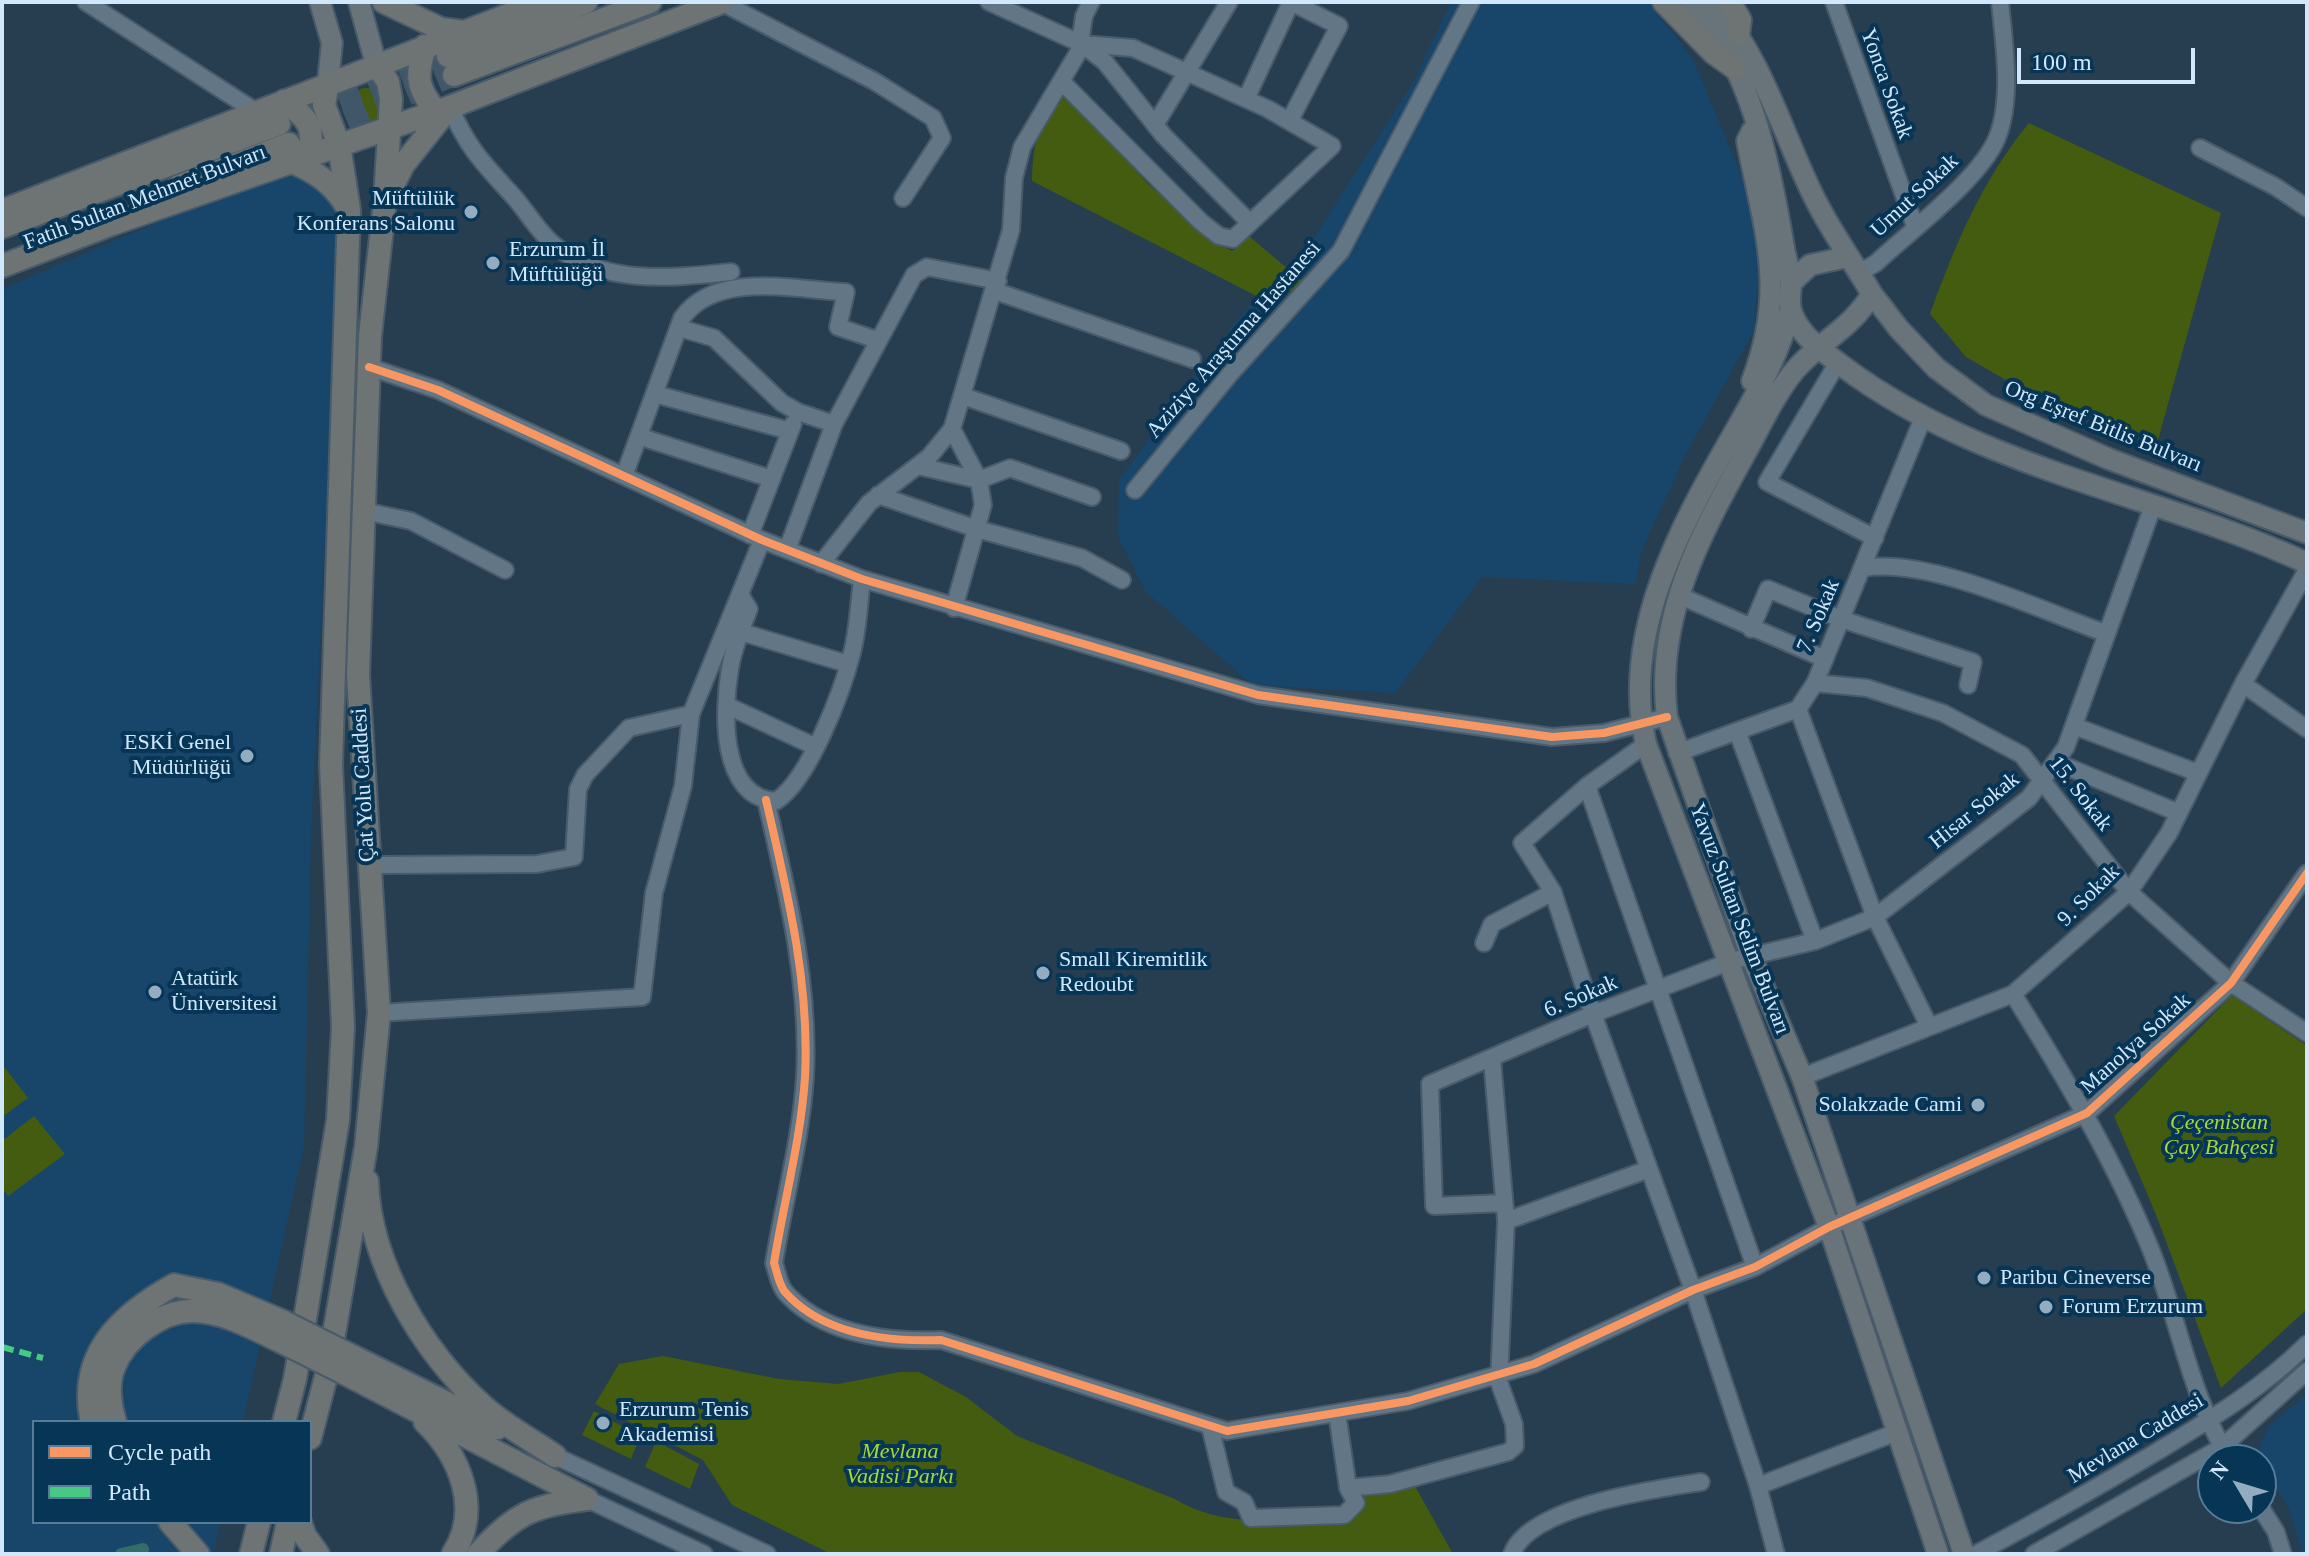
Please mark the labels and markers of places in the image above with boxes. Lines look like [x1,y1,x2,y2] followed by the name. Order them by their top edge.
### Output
[297,186,455,238] place label: Müftülük Konferans Salonu
[462,203,480,221] marker: Müftülük Konferans Salonu
[509,237,605,288] place label: Erzurum İl Müftülüğü
[484,254,502,272] marker: Erzurum İl Müftülüğü
[124,730,231,782] place label: ESKİ Genel Müdürlüğü
[238,747,256,765] marker: ESKİ Genel Müdürlüğü
[1059,947,1207,998] place label: Small Kiremitlik Redoubt
[1034,964,1052,982] marker: Small Kiremitlik Redoubt
[171,966,277,1018] place label: Atatürk Üniversitesi
[146,983,164,1001] marker: Atatürk Üniversitesi
[1818,1092,1962,1118] place label: Solakzade Cami
[1969,1096,1987,1114] marker: Solakzade Cami
[2000,1265,2151,1291] place label: Paribu Cineverse
[1975,1269,1993,1287] marker: Paribu Cineverse
[2062,1294,2203,1320] place label: Forum Erzurum
[2037,1298,2055,1316] marker: Forum Erzurum
[619,1397,749,1448] place label: Erzurum Tenis Akademisi
[594,1414,612,1432] marker: Erzurum Tenis Akademisi

